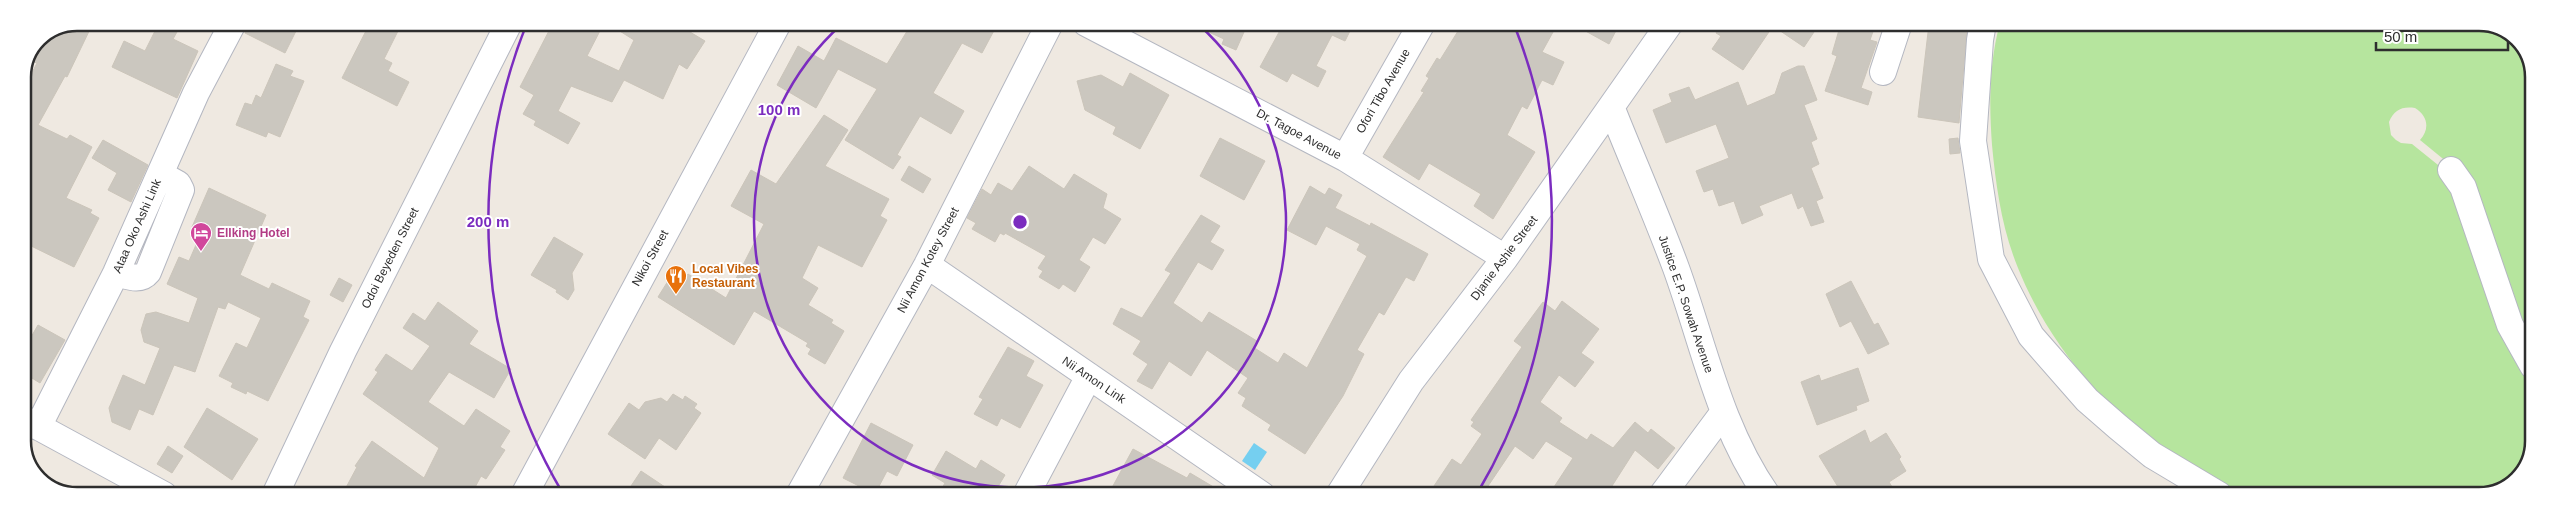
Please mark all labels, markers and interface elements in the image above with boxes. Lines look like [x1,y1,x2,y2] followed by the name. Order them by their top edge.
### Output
[2376,20,2508,52] scale bar
[2384,28,2417,45] text: 50 m
[1353,46,1413,136] street label: Ofori Tibo Avenue
[758,101,800,118] text: 100 m
[1254,106,1344,162] street label: Dr. Tagoe Avenue
[110,176,164,275] street label: Ataa Oko Ashi Link
[894,204,962,315] street label: Nii Amon Kotey Street
[358,205,422,311] street label: Odoi Beyeden Street
[467,213,509,230] text: 200 m
[1011,213,1029,231] centre of rings
[1468,213,1541,303] street label: Djanie Ashie Street
[189,221,213,252] hotel icon: Ellking Hotel
[217,226,290,240] place label: Ellking Hotel
[629,227,671,289] street label: Nikoi Street
[1656,233,1716,375] street label: Justice E.P. Sowah Avenue
[692,262,759,290] place label: Local Vibes Restaurant
[664,264,688,295] restaurant icon: Local Vibes Restaurant
[1060,354,1129,407] street label: Nii Amon Link

